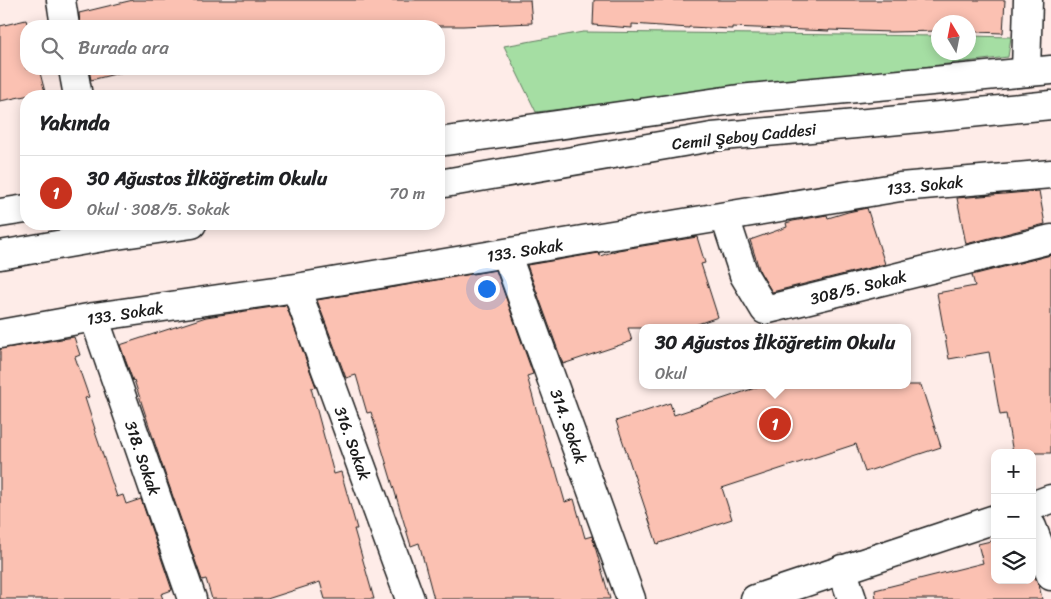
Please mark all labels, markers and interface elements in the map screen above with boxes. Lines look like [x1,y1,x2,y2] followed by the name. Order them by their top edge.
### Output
[931,15,976,60] north arrow
[20,20,445,75] search box
[78,31,169,64] text: Burada ara
[38,34,66,62] icon: search
[40,104,110,142] text: Yakında
[670,114,818,158] street label: Cemil Şeboy Caddesi
[87,162,327,195] text: 30 Ağustos İlköğretim Okulu
[885,167,965,204] street label: 133. Sokak
[53,179,59,208] text: 1
[389,179,425,208] text: 70 m
[87,195,230,224] text: Okul · 308/5. Sokak
[485,230,566,271] street label: 133. Sokak
[807,261,910,313] street label: 308/5. Sokak
[474,276,500,302] your location
[85,293,166,334] street label: 133. Sokak
[639,324,911,389] popup
[655,326,895,359] text: 30 Ağustos İlköğretim Okulu
[655,359,687,388] text: Okul
[542,385,596,468] street label: 314. Sokak
[326,402,379,485] street label: 316. Sokak
[759,405,791,443] pin: 1
[116,417,169,500] street label: 318. Sokak
[991,449,1036,584] map controls
[991,449,1036,494] button: +
[991,494,1036,539] button: −
[991,539,1036,584] button: layers

